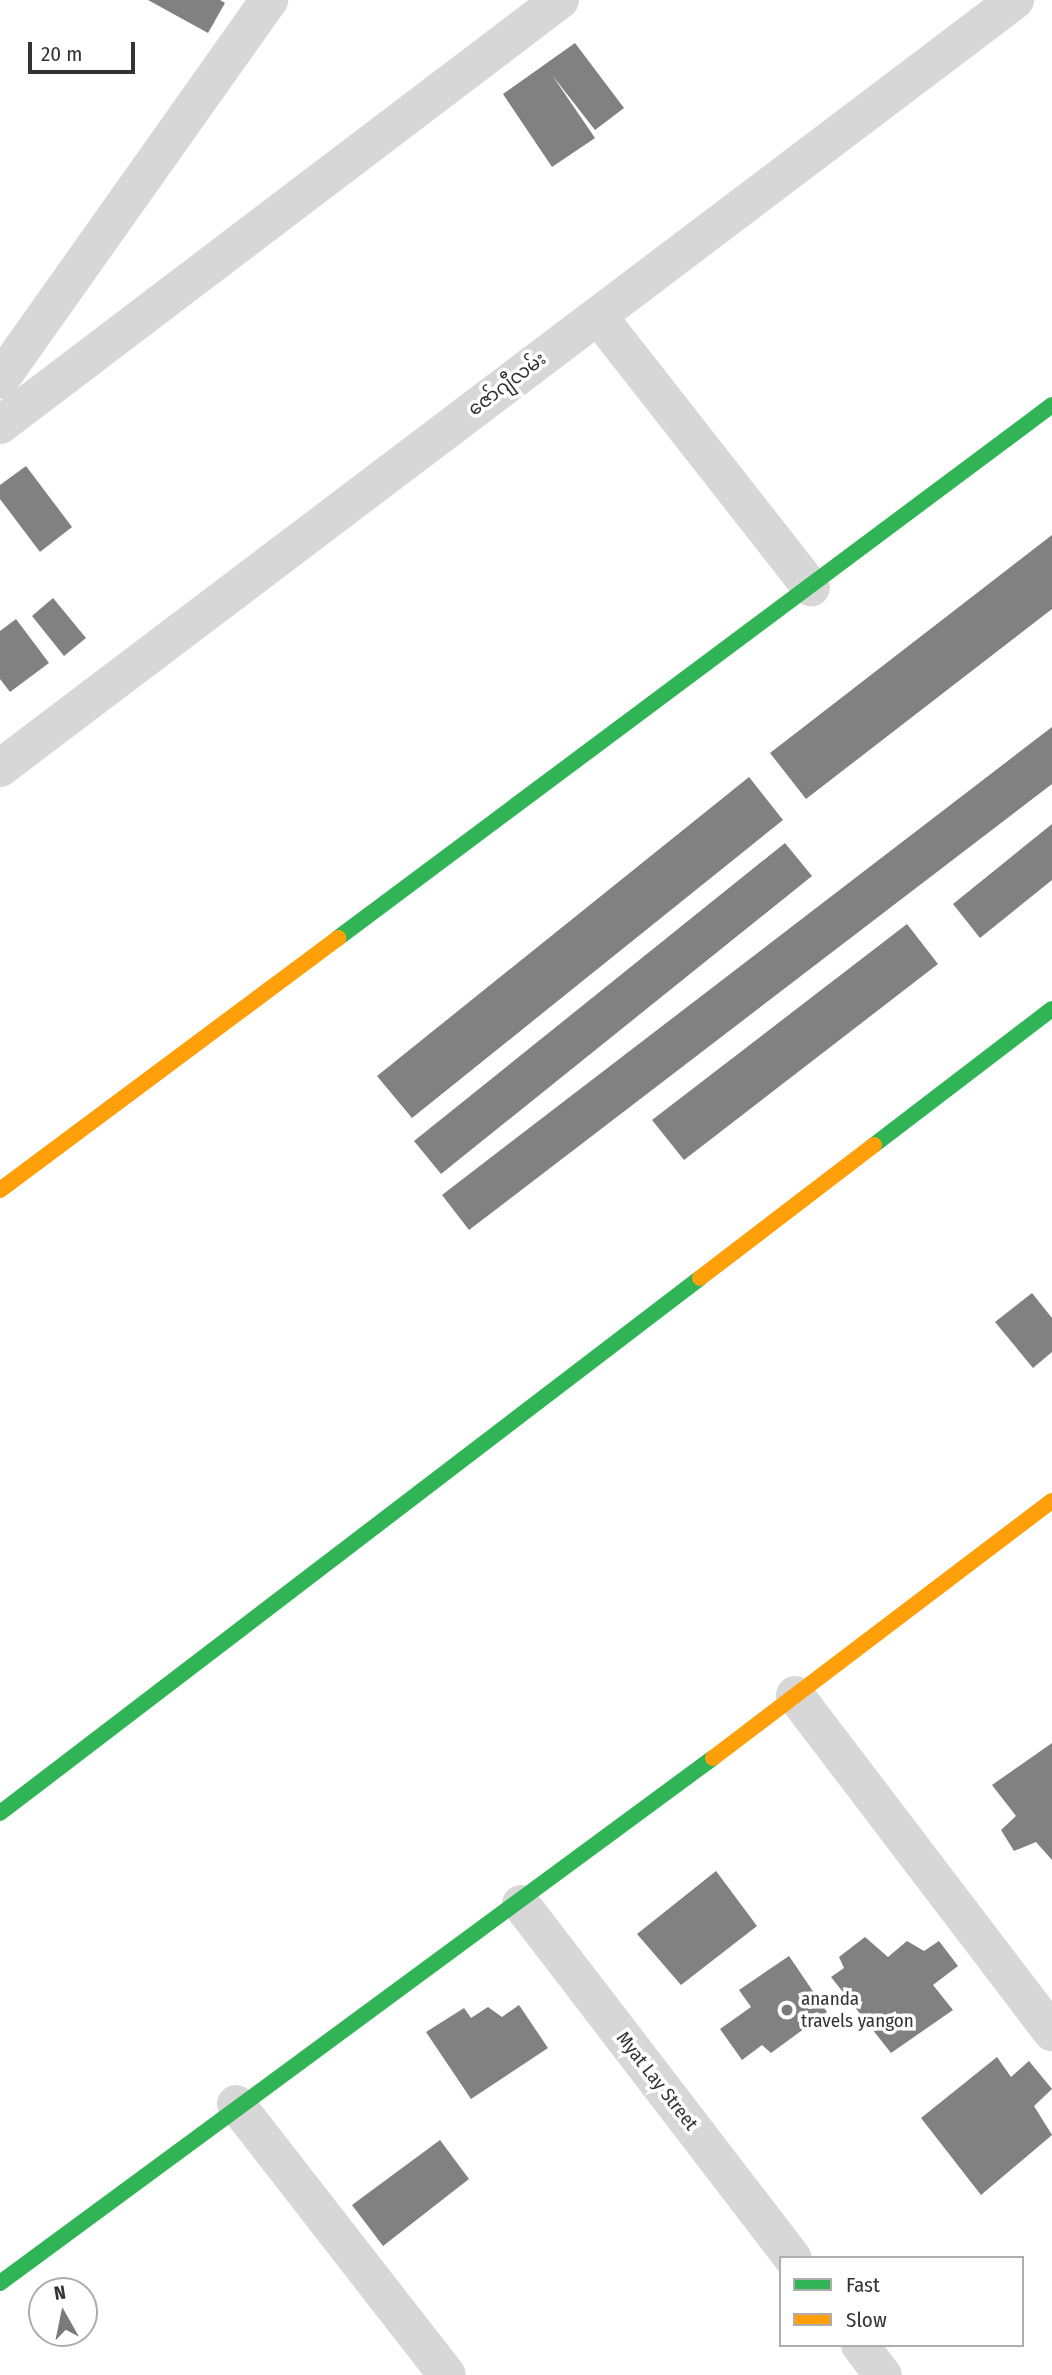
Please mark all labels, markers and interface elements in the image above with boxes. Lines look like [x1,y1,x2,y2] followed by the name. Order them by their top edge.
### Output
[32,28,138,72] scale bar
[41,41,82,67] text: 20 m
[463,347,551,421] street label: ဇော်ဂျီလမ်း
[801,1988,914,2032] place label: ananda travels yangon
[779,2002,795,2018] marker: ananda travels yangon
[611,2027,703,2135] street label: Myat Lay Street
[779,2256,1024,2347] legend
[846,2272,880,2298] text: Fast
[28,2277,98,2347] north arrow
[53,2280,67,2305] text: N
[846,2307,887,2333] text: Slow

